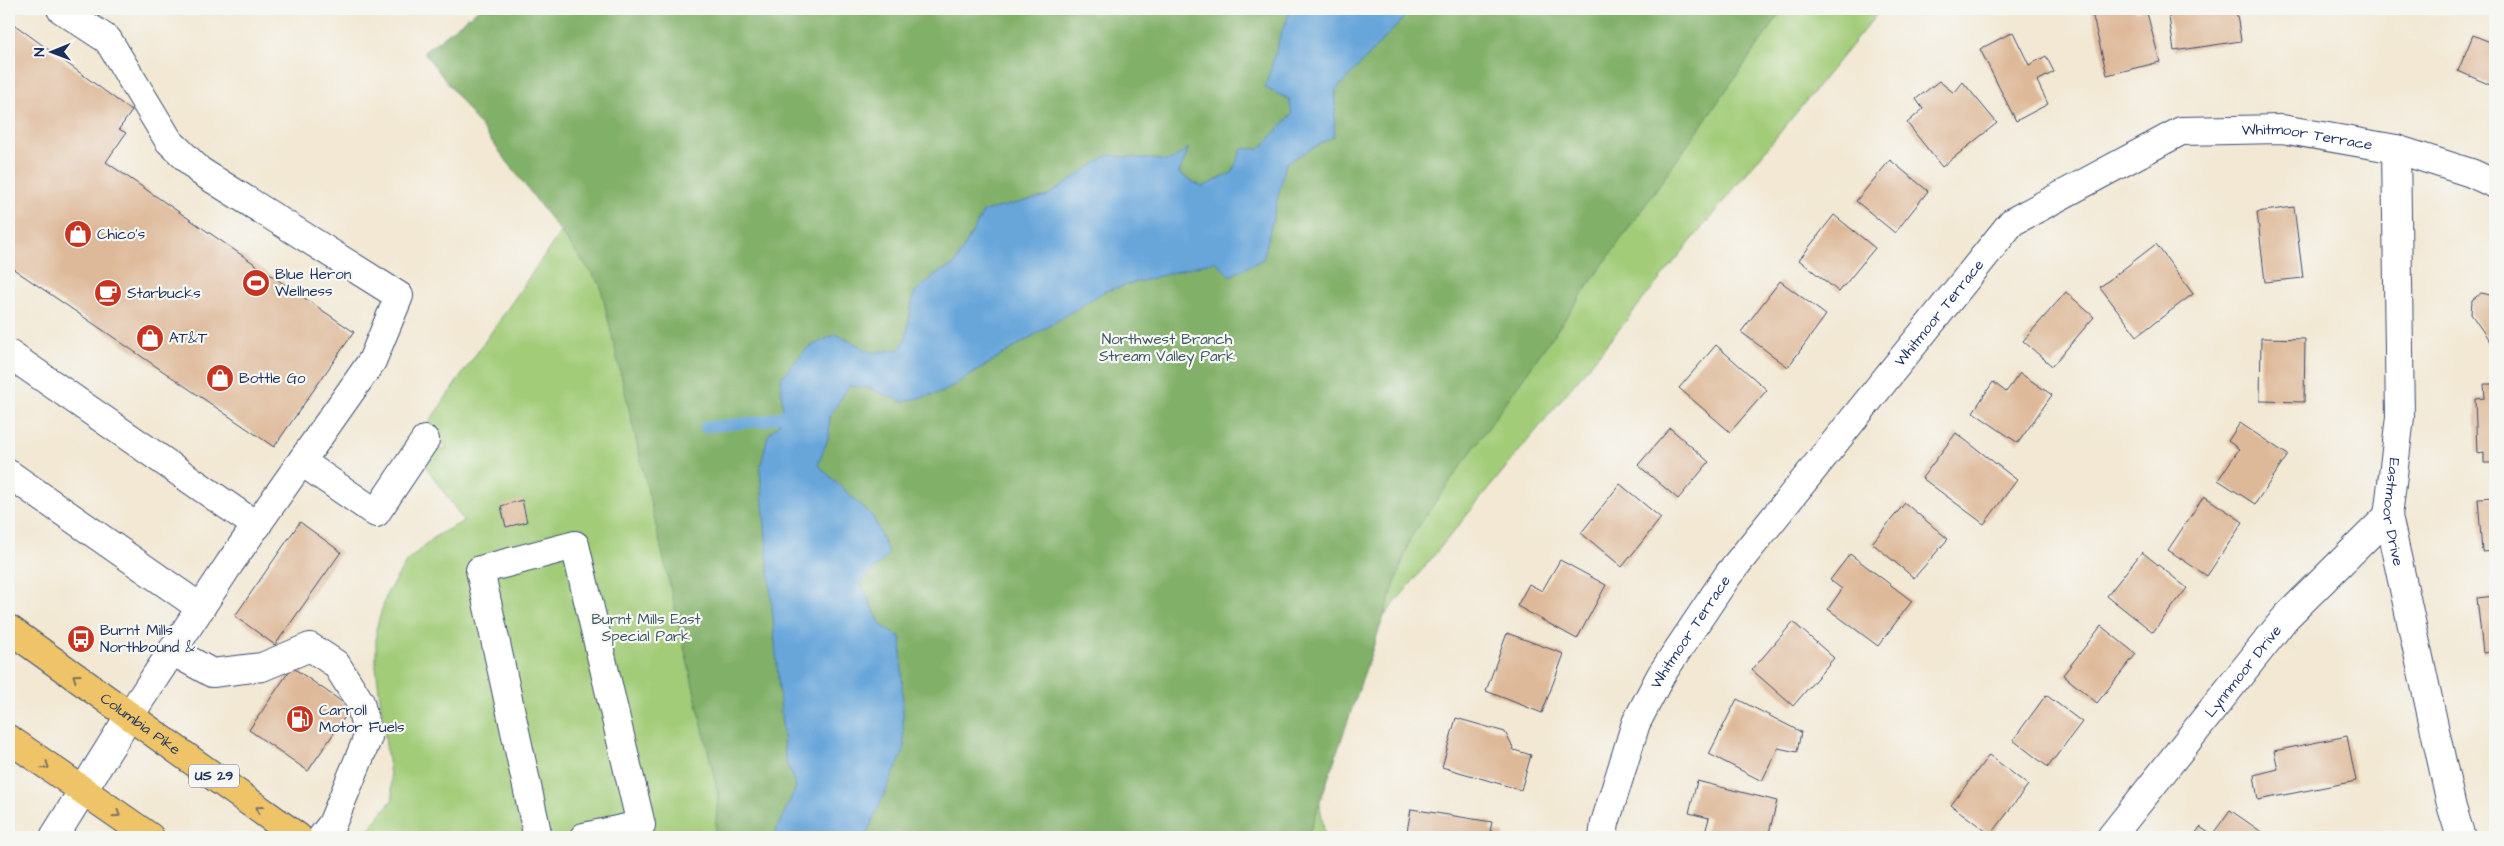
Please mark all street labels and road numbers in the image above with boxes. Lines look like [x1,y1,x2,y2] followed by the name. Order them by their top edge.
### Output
[2241,118,2374,155] street label: Whitmoor Terrace
[1889,255,1989,371] street label: Whitmoor Terrace
[2377,457,2409,568] street label: Eastmoor Drive
[1645,571,1735,692] street label: Whitmoor Terrace
[2200,620,2286,722] street label: Lynnmoor Drive
[96,688,185,760] street label: Columbia Pike
[189,764,239,788] road number: US 29

